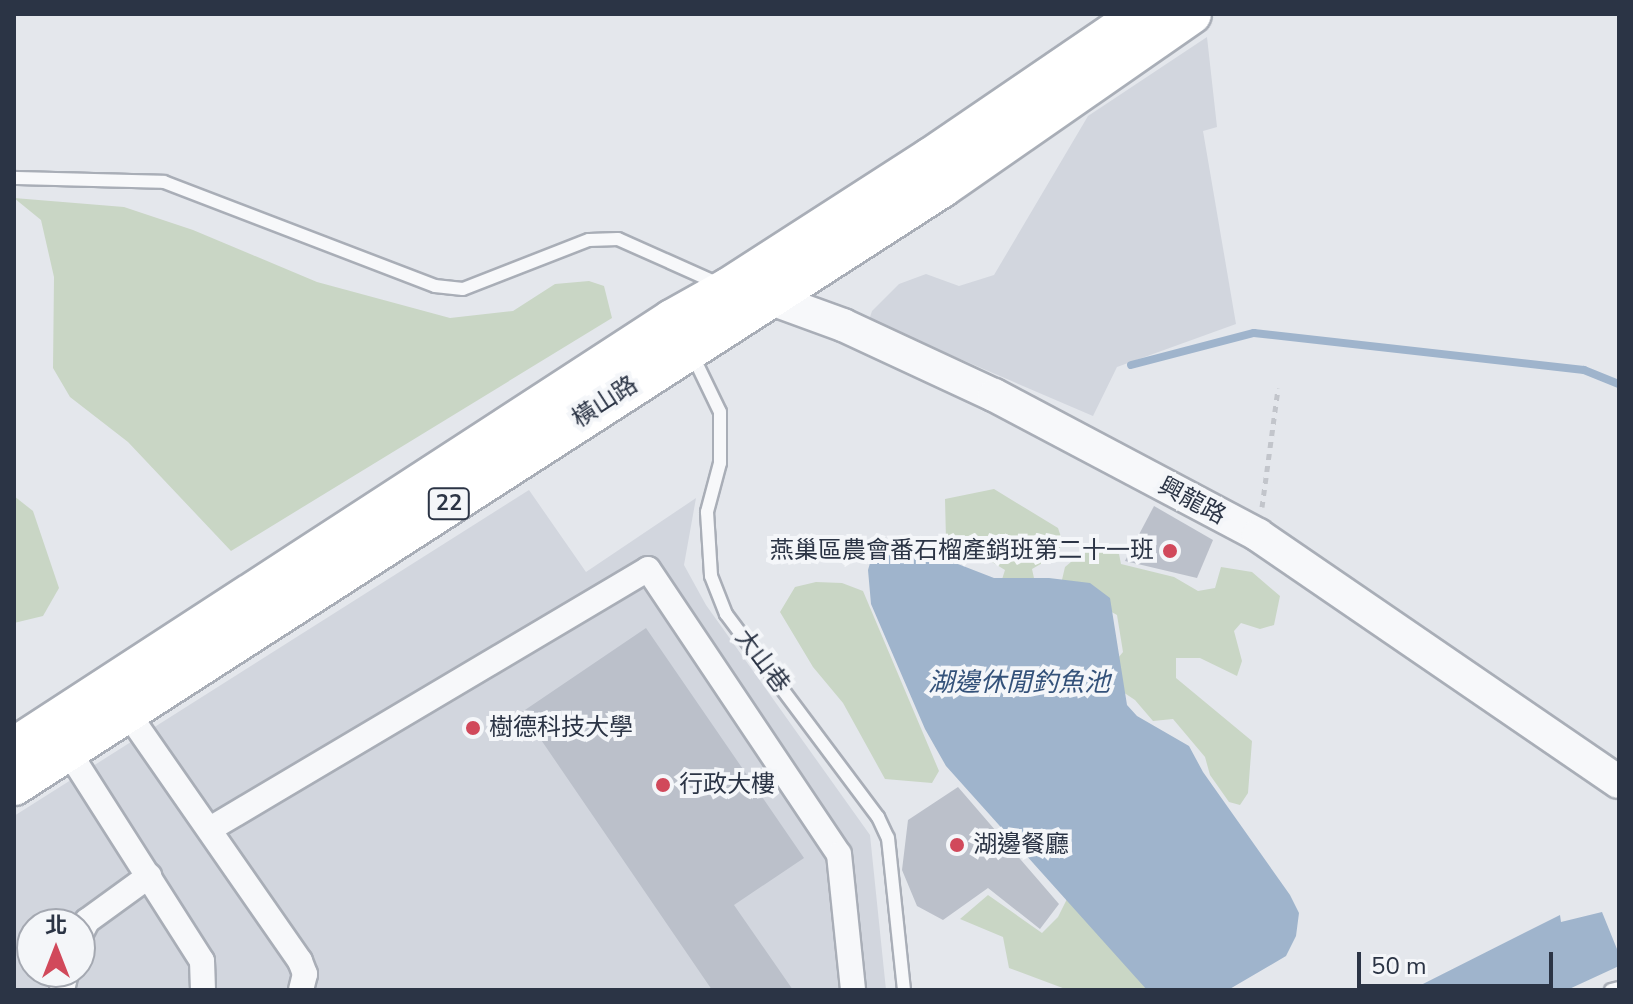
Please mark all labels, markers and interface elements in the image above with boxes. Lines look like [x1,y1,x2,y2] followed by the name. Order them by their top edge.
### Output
[567,370,643,434] street label: 橫山路
[1153,471,1231,531] street label: 興龍路
[427,486,471,522] road number: 22
[770,537,1154,565] place label: 燕巢區農會番石榴產銷班第二十一班
[1161,542,1179,560] marker: 燕巢區農會番石榴產銷班第二十一班
[729,624,795,698] street label: 大山巷
[928,667,1110,699] water label: 湖邊休閒釣魚池
[489,714,633,742] place label: 樹德科技大學
[464,719,482,737] marker: 樹德科技大學
[679,771,775,799] place label: 行政大樓
[654,776,672,794] marker: 行政大樓
[973,831,1069,859] place label: 湖邊餐廳
[948,836,966,854] marker: 湖邊餐廳
[16,908,96,988] north arrow
[45,911,67,941] text: 北
[1361,936,1557,986] scale bar
[1371,950,1427,982] text: 50 m

